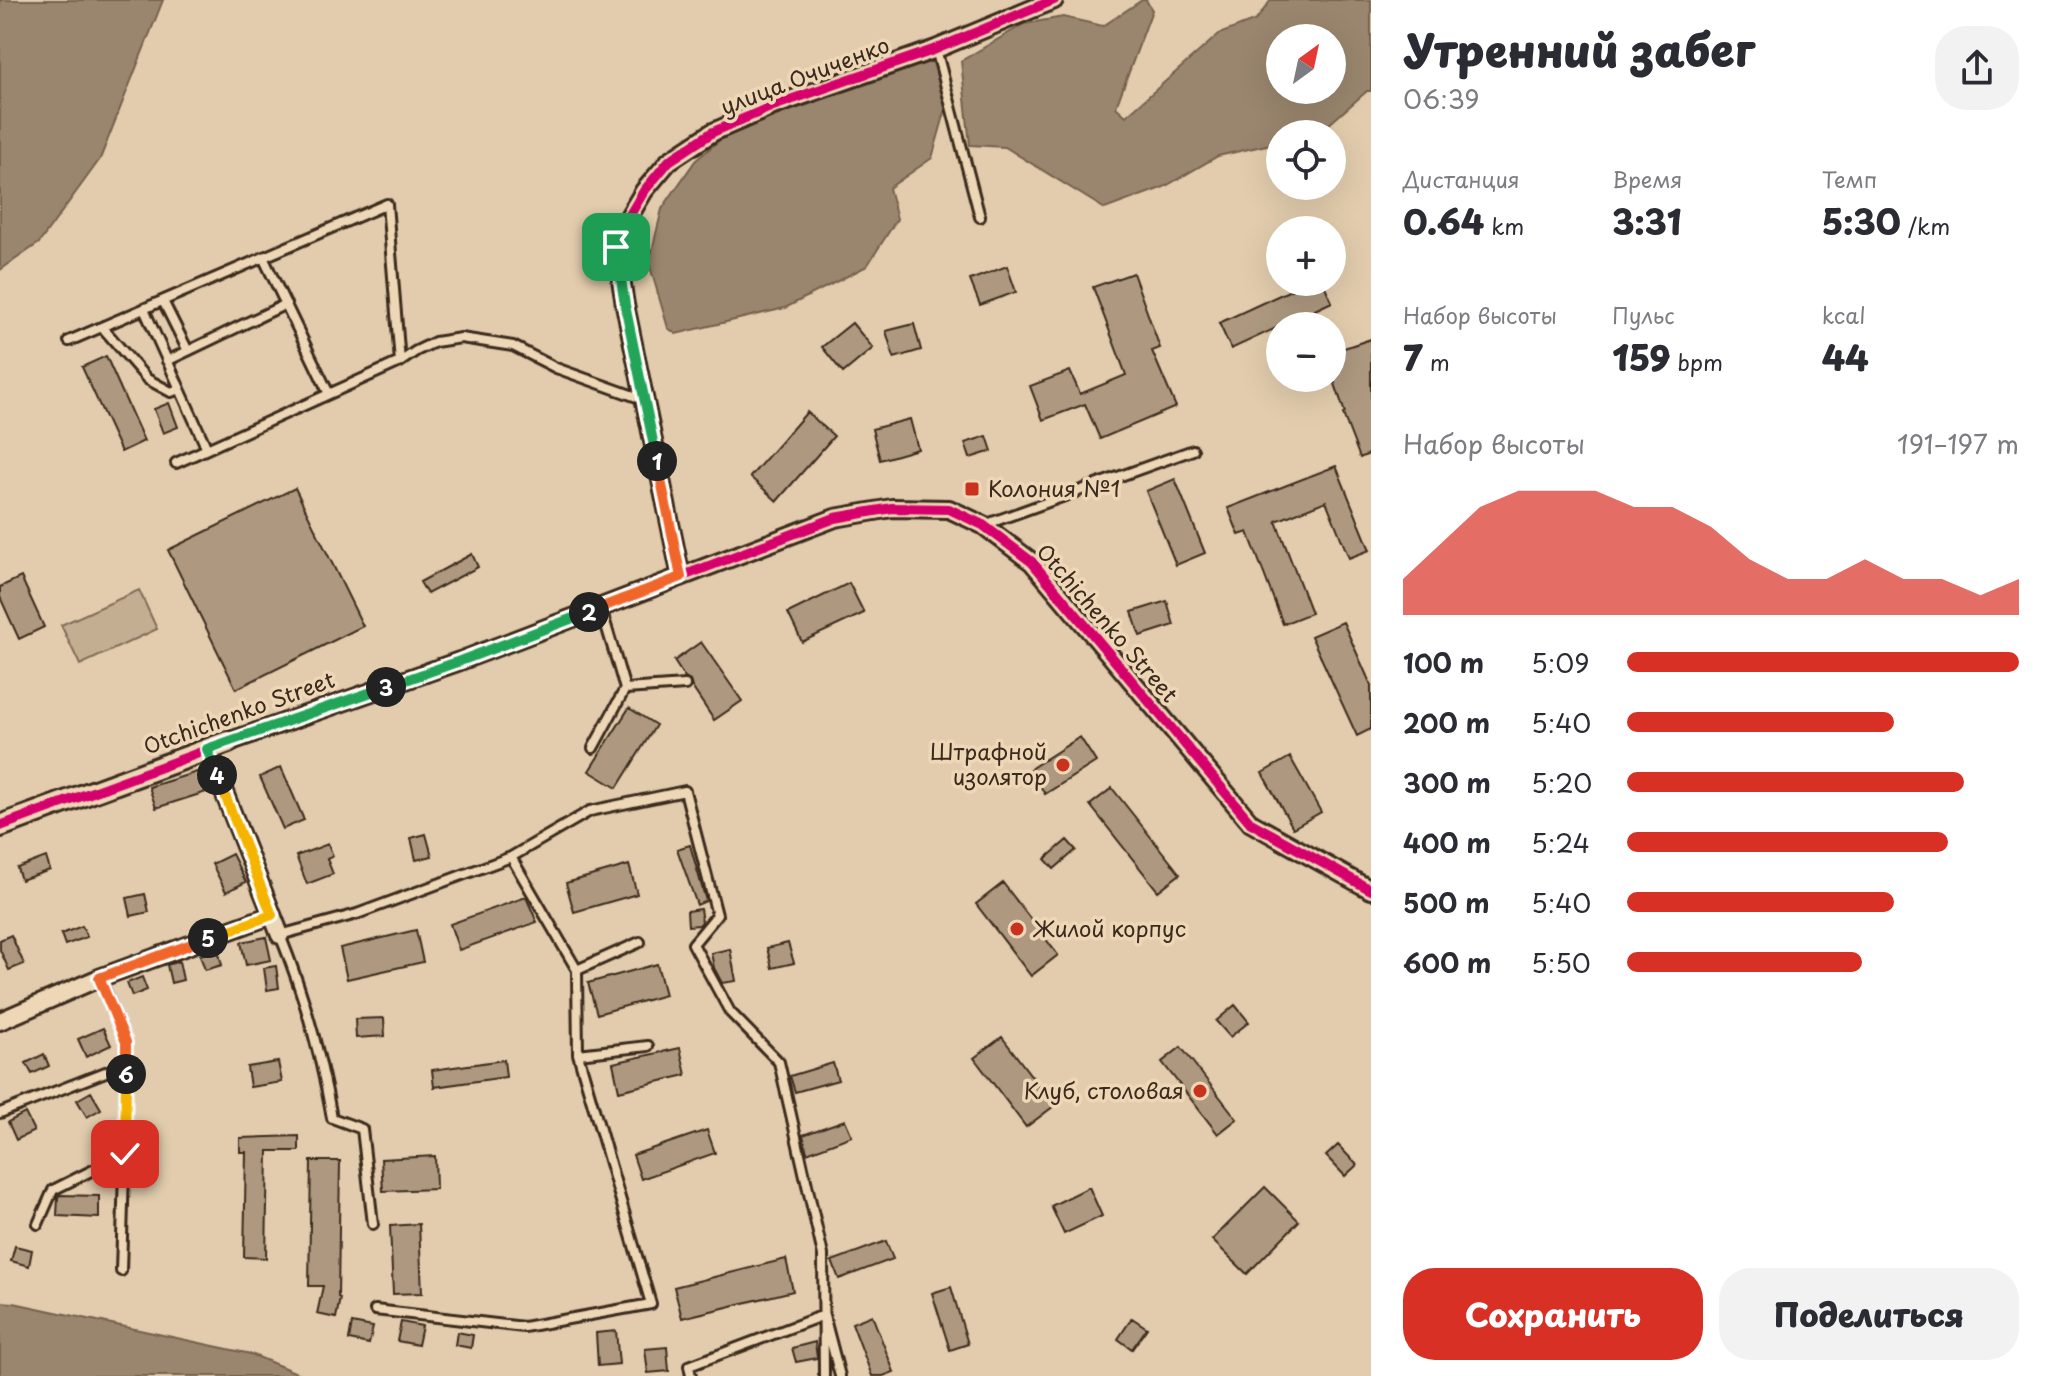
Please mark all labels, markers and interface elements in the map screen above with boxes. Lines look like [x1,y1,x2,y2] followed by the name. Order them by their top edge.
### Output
[1403,16,1755,82] text: Утренний забег
[1266,24,1346,104] north arrow
[1266,24,1346,392] map controls
[1935,26,2019,110] button: share
[715,27,894,122] street label: улица Очиченко
[1403,79,1480,118] text: 06:39
[1266,120,1346,200] button: locate
[1403,162,1520,195] text: Дистанция
[1612,162,1683,195] text: Время
[1822,162,1877,195] text: Темп
[1403,195,1484,247] text: 0.64
[1612,195,1682,247] text: 3:31
[1822,195,1901,247] text: 5:30
[1484,209,1524,242] text: km
[1901,209,1950,242] text: /km
[582,213,650,281] pin
[1266,216,1346,296] button: +
[594,225,638,269] icon: arrive
[1403,298,1557,331] text: Набор высоты
[1612,298,1675,331] text: Пульс
[1822,298,1866,331] text: kcal
[1266,312,1346,392] button: −
[1403,331,1423,383] text: 7
[1612,331,1670,383] text: 159
[1822,331,1869,383] text: 44
[1423,345,1450,378] text: m
[1670,345,1723,378] text: bpm
[1403,424,1585,463] text: Набор высоты
[1897,424,2019,463] text: 191–197 m
[637,441,677,481] pin: 1
[652,444,662,477] text: 1
[988,471,1120,504] place label: Колония №1
[963,480,981,498] marker: Колония №1
[1030,535,1187,709] street label: Otchichenko Street
[569,592,609,632] pin: 2
[581,595,597,628] text: 2
[1403,643,1484,682] text: 100 m
[1531,643,1589,682] text: 5:09
[138,662,339,762] street label: Otchichenko Street
[366,667,406,707] pin: 3
[379,670,393,703] text: 3
[1403,703,1490,742] text: 200 m
[1531,703,1591,742] text: 5:40
[930,734,1047,792] place label: Штрафной изолятор
[197,755,237,795] pin: 4
[1054,756,1072,774] marker: Штрафной изолятор
[210,758,224,791] text: 4
[1403,763,1491,802] text: 300 m
[1531,763,1592,802] text: 5:20
[1403,823,1491,862] text: 400 m
[1531,823,1590,862] text: 5:24
[1403,883,1489,922] text: 500 m
[1531,883,1591,922] text: 5:40
[1033,911,1186,944] place label: Жилой корпус
[188,918,228,958] pin: 5
[1008,920,1026,938] marker: Жилой корпус
[201,921,215,954] text: 5
[1403,943,1491,982] text: 600 m
[1531,943,1591,982] text: 5:50
[106,1054,146,1094] pin: 6
[118,1057,134,1090] text: 6
[1023,1073,1184,1106] place label: Клуб, столовая
[1191,1082,1209,1100] marker: Клуб, столовая
[91,1120,159,1188] pin
[103,1132,147,1176] icon: check
[1403,1268,1703,1360] button: Сохранить
[1719,1268,2019,1360] button: Поделиться

